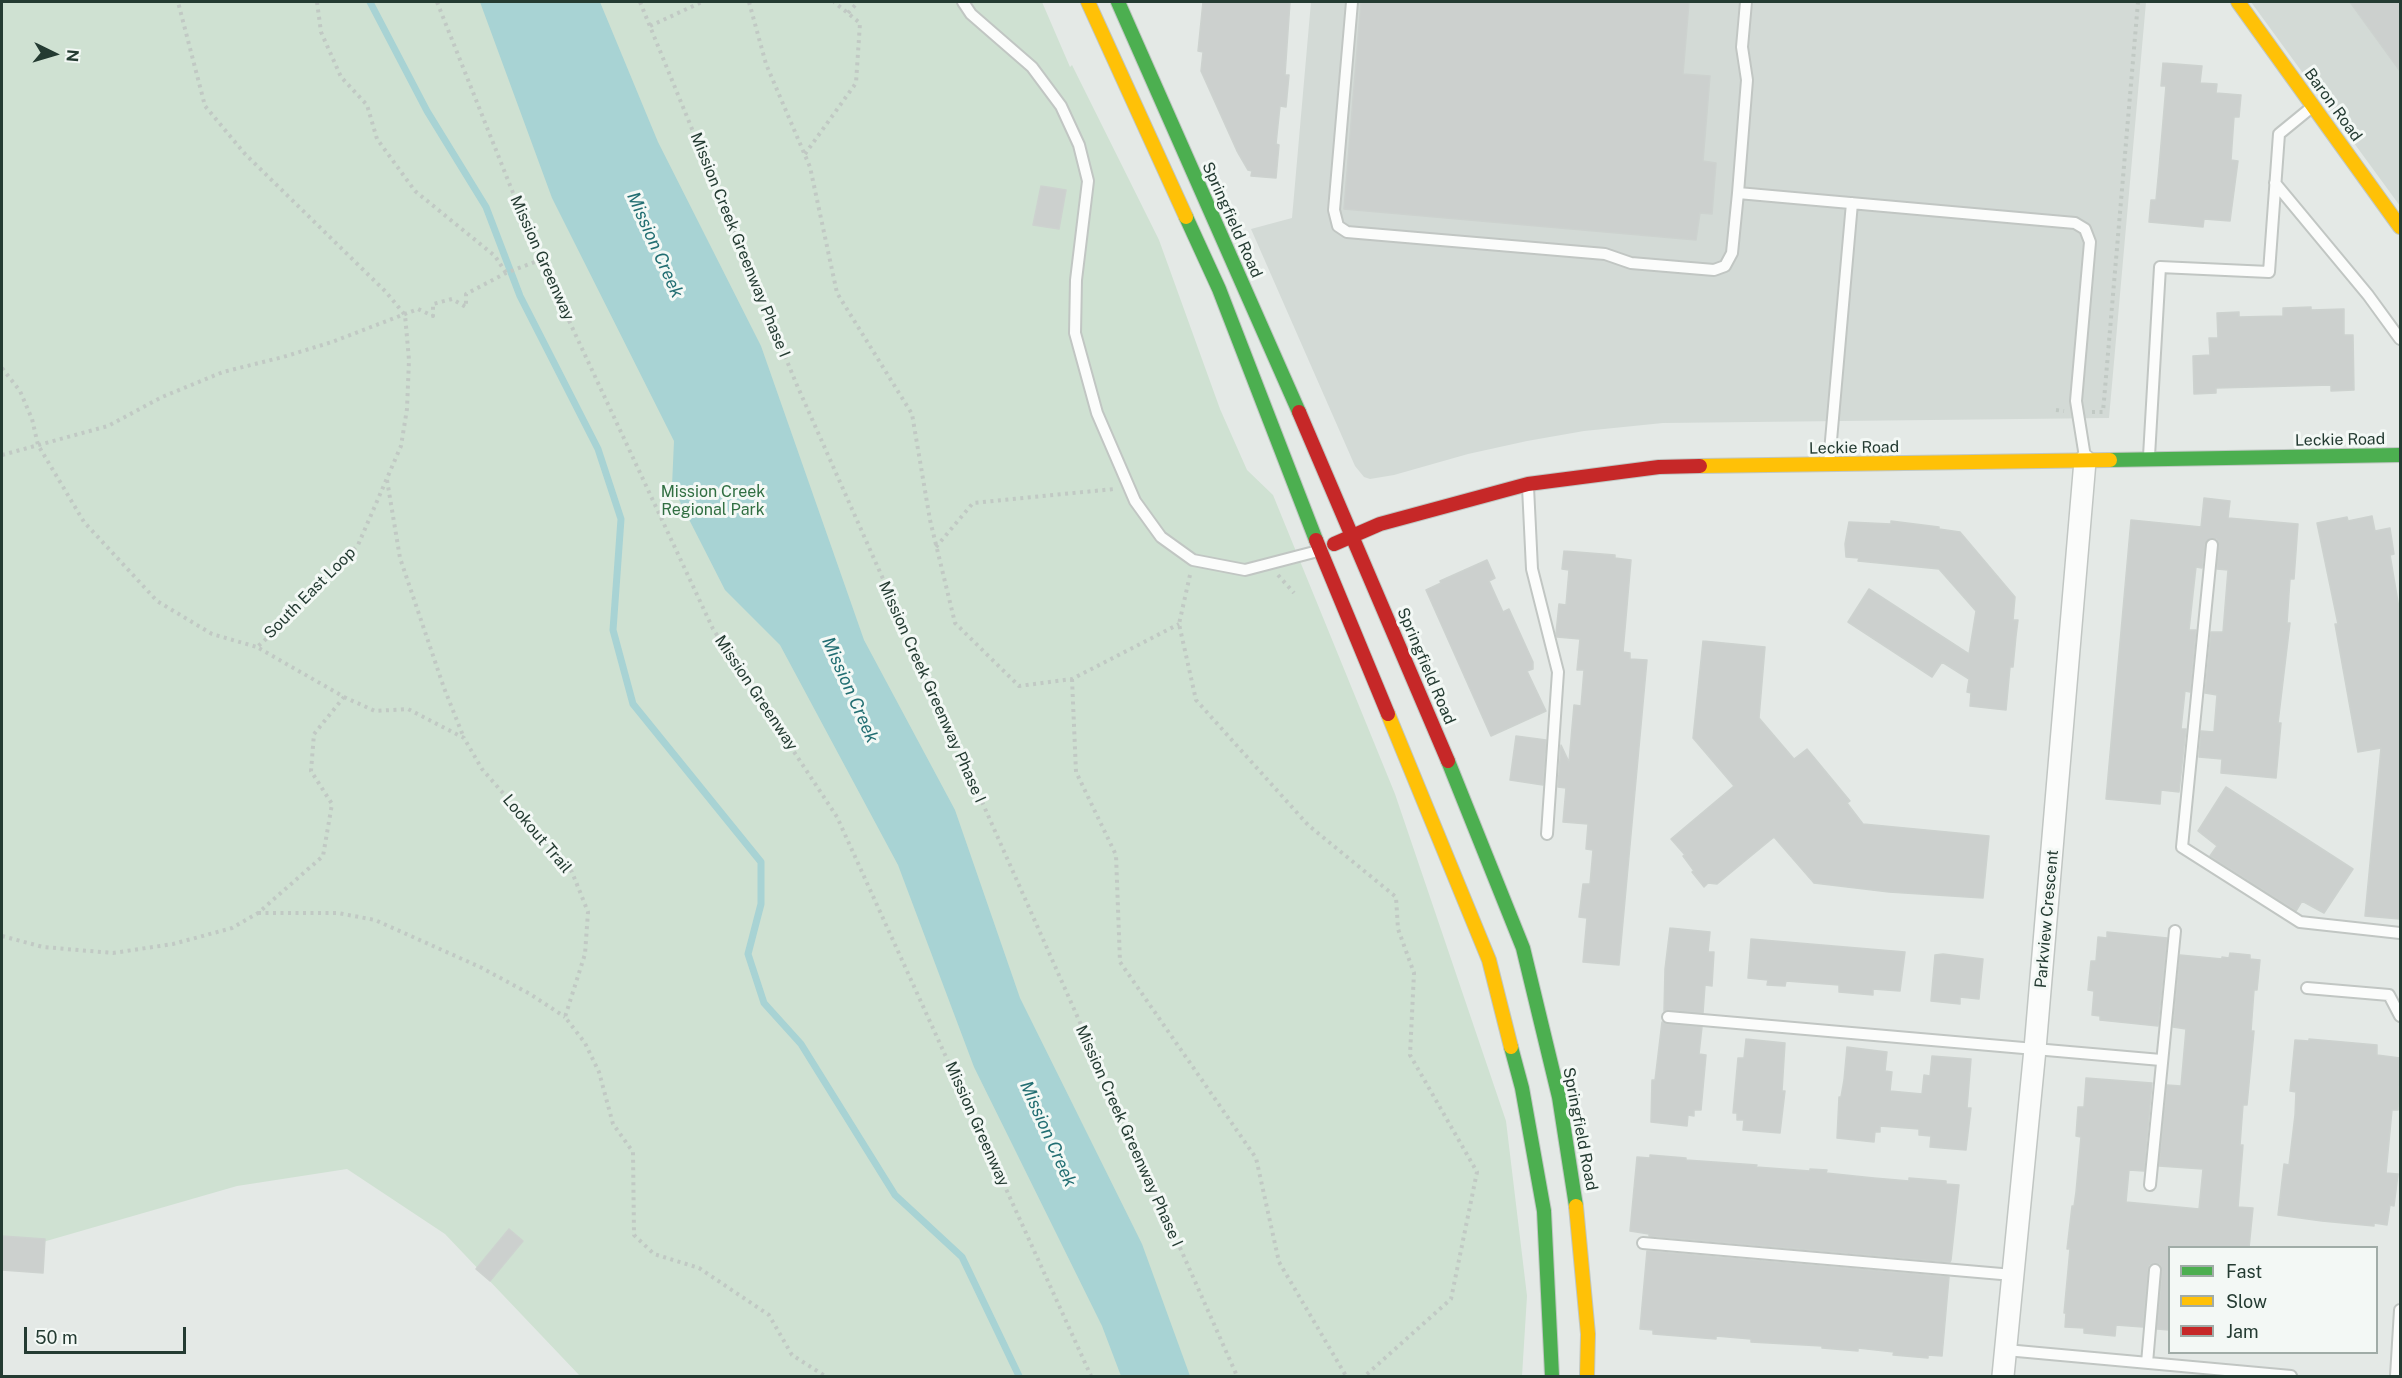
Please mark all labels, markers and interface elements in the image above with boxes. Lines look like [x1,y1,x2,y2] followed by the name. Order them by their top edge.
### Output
[24,24,84,84] north arrow
[62,49,82,63] text: N
[2300,65,2366,145] street label: Baron Road
[686,130,794,360] street label: Mission Creek Greenway Phase I
[1198,159,1266,281] street label: Springfield Road
[622,189,688,301] water label: Mission Creek
[506,193,578,323] street label: Mission Greenway
[2295,430,2385,450] street label: Leckie Road
[1809,438,1899,458] street label: Leckie Road
[661,482,765,520] park label: Mission Creek Regional Park
[260,543,360,643] street label: South East Loop
[874,578,990,806] street label: Mission Creek Greenway Phase I
[1393,605,1459,727] street label: Springfield Road
[710,632,802,754] street label: Mission Greenway
[817,634,883,746] water label: Mission Creek
[499,791,575,877] street label: Lookout Trail
[2031,849,2063,989] street label: Parkview Crescent
[1071,1022,1187,1250] street label: Mission Creek Greenway Phase I
[941,1059,1013,1189] street label: Mission Greenway
[1559,1066,1601,1192] street label: Springfield Road
[1015,1078,1081,1190] water label: Mission Creek
[2168,1246,2378,1354] legend
[2226,1261,2262,1282] text: Fast
[2226,1291,2267,1312] text: Slow
[27,1315,189,1353] scale bar
[2226,1321,2259,1342] text: Jam
[35,1327,78,1348] text: 50 m

